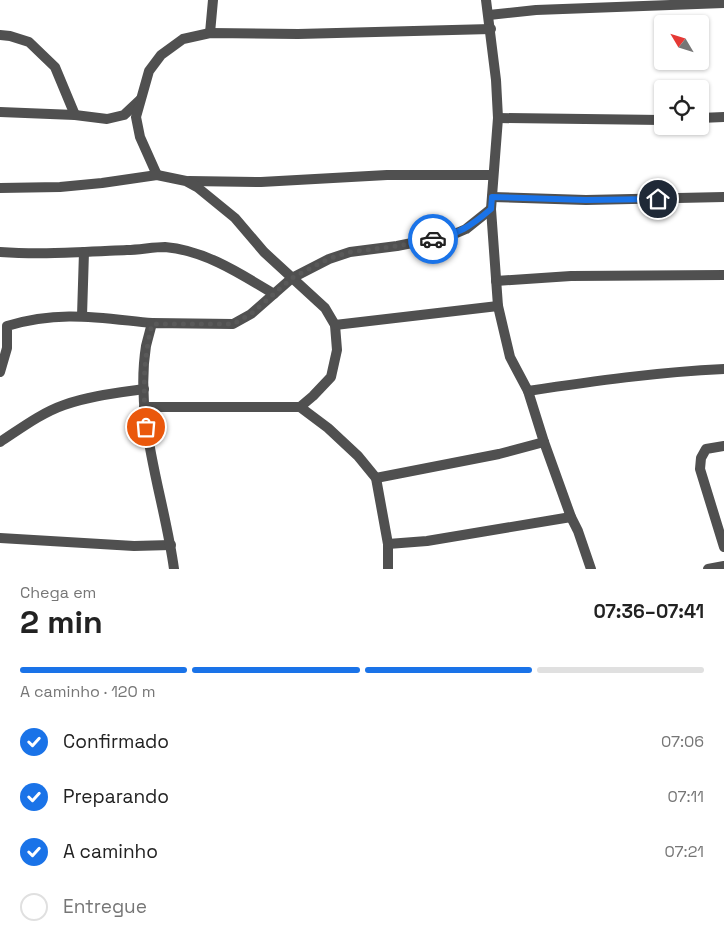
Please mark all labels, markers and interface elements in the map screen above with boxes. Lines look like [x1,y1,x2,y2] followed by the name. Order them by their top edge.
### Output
[654,15,709,70] north arrow
[654,15,709,135] map controls
[654,80,709,135] button: locate
[637,178,679,220] pin
[644,185,672,213] icon: home
[408,214,458,264] courier
[419,225,447,253] icon: car
[125,406,167,448] pin
[132,413,160,441] icon: bag
[20,582,96,603] text: Chega em
[593,599,704,624] text: 07:36–07:41
[20,602,103,642] text: 2 min
[20,681,156,702] text: A caminho · 120 m
[20,728,48,756] icon: check
[63,729,169,754] text: Confirmado
[661,731,704,752] text: 07:06
[20,783,48,811] icon: check
[63,784,169,809] text: Preparando
[668,786,704,807] text: 07:11
[20,838,48,866] icon: check
[63,839,158,864] text: A caminho
[665,841,704,862] text: 07:21
[63,894,147,919] text: Entregue

